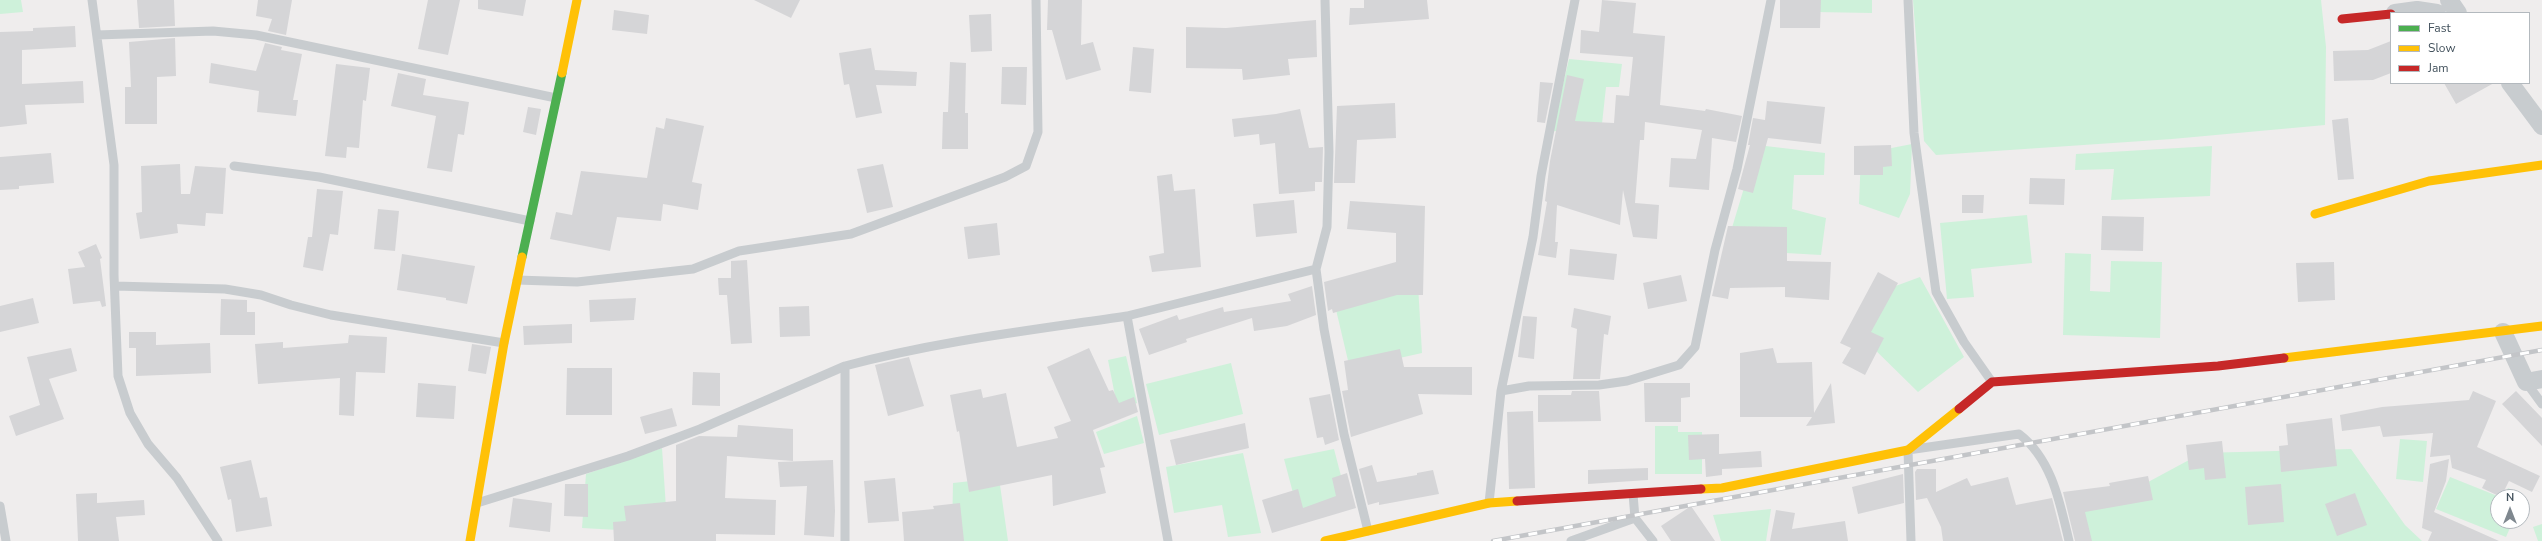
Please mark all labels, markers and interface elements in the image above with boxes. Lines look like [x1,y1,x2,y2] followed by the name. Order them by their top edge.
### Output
[2390,12,2530,84] legend
[2428,20,2451,36] text: Fast
[2428,40,2456,56] text: Slow
[2428,60,2449,76] text: Jam
[2490,489,2530,529] north arrow
[2506,490,2514,505] text: N

